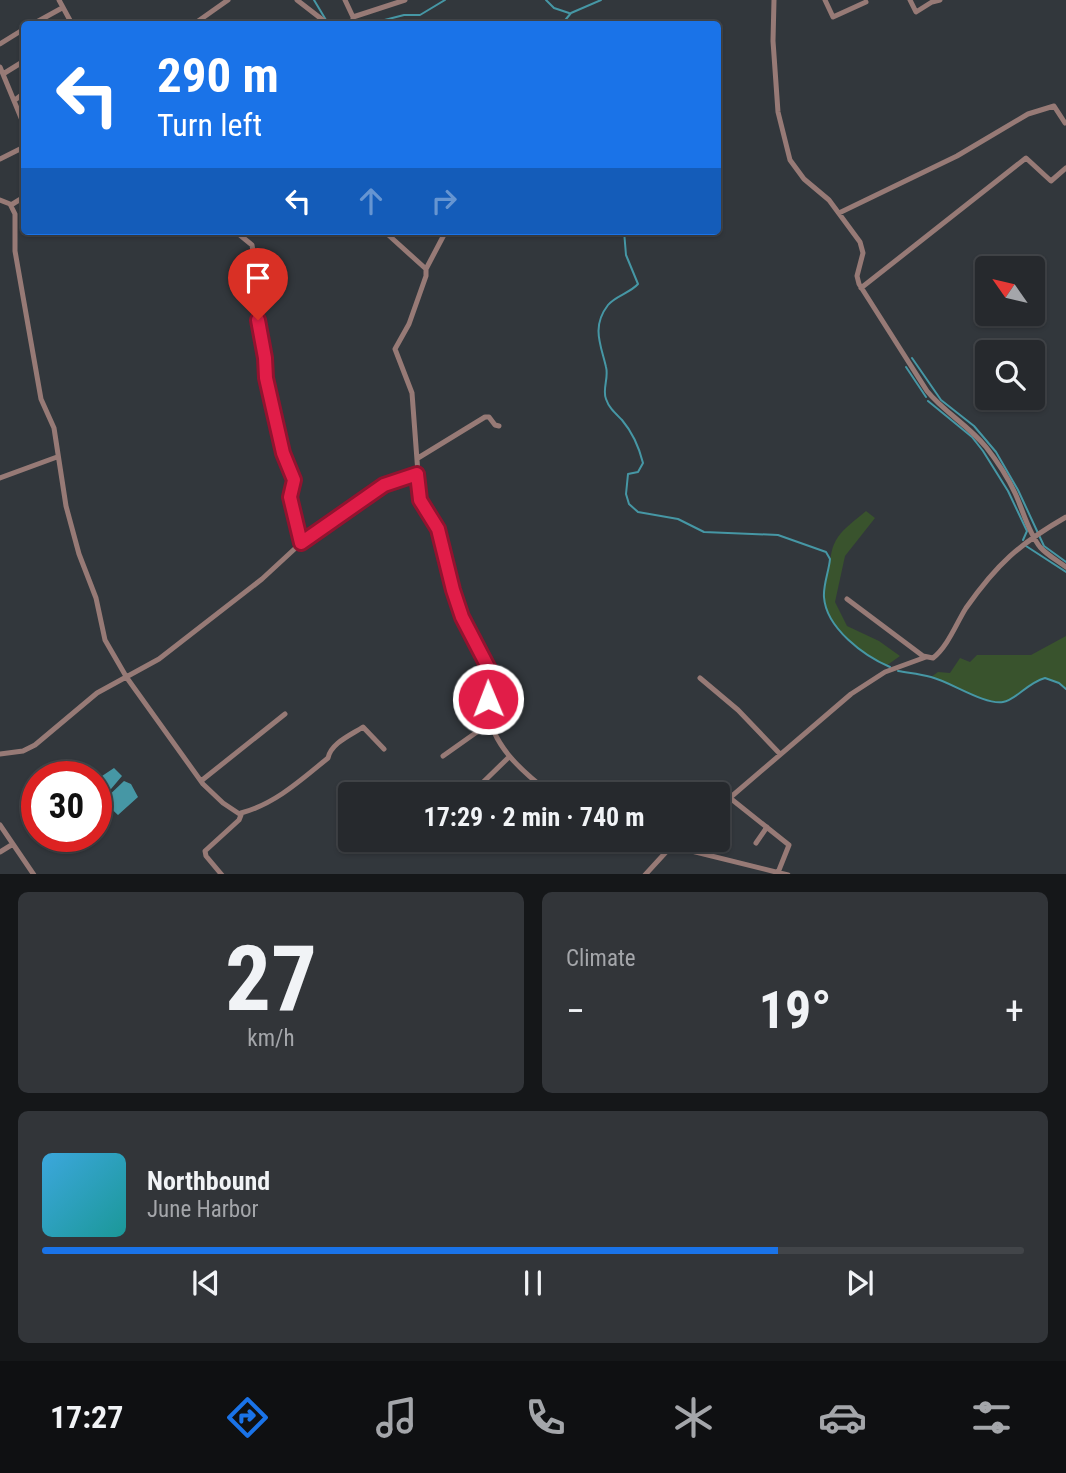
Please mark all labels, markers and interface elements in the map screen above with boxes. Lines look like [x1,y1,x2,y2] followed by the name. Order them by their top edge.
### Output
[157,47,279,104] text: 290 m
[42,49,133,140] icon: left
[157,106,262,144] text: Turn left
[279,182,317,220] icon: left
[352,182,390,220] icon: ahead
[425,182,463,220] icon: right
[228,248,288,320] pin
[975,256,1045,326] north arrow
[975,256,1045,410] map controls
[239,259,277,297] icon: arrive
[975,340,1045,410] button: search
[451,662,525,736] position arrow
[21,761,112,852] speed limit sign: 30
[424,802,644,832] text: 17:29 · 2 min · 740 m
[225,926,317,1032] text: 27
[566,945,636,972] text: Climate
[759,980,831,1041] text: 19°
[566,989,585,1033] text: −
[1005,989,1024,1033] text: +
[247,1025,295,1052] text: km/h
[147,1166,270,1196] text: Northbound
[147,1196,259,1223] text: June Harbor
[187,1264,225,1302] icon: previous
[514,1264,552,1302] icon: pause
[841,1264,879,1302] icon: next
[223,1393,272,1442] icon: directions
[372,1393,421,1442] icon: music
[521,1393,570,1442] icon: phone
[669,1393,718,1442] icon: climate
[818,1393,867,1442] icon: car
[967,1393,1016,1442] icon: filters
[50,1398,123,1436] text: 17:27

